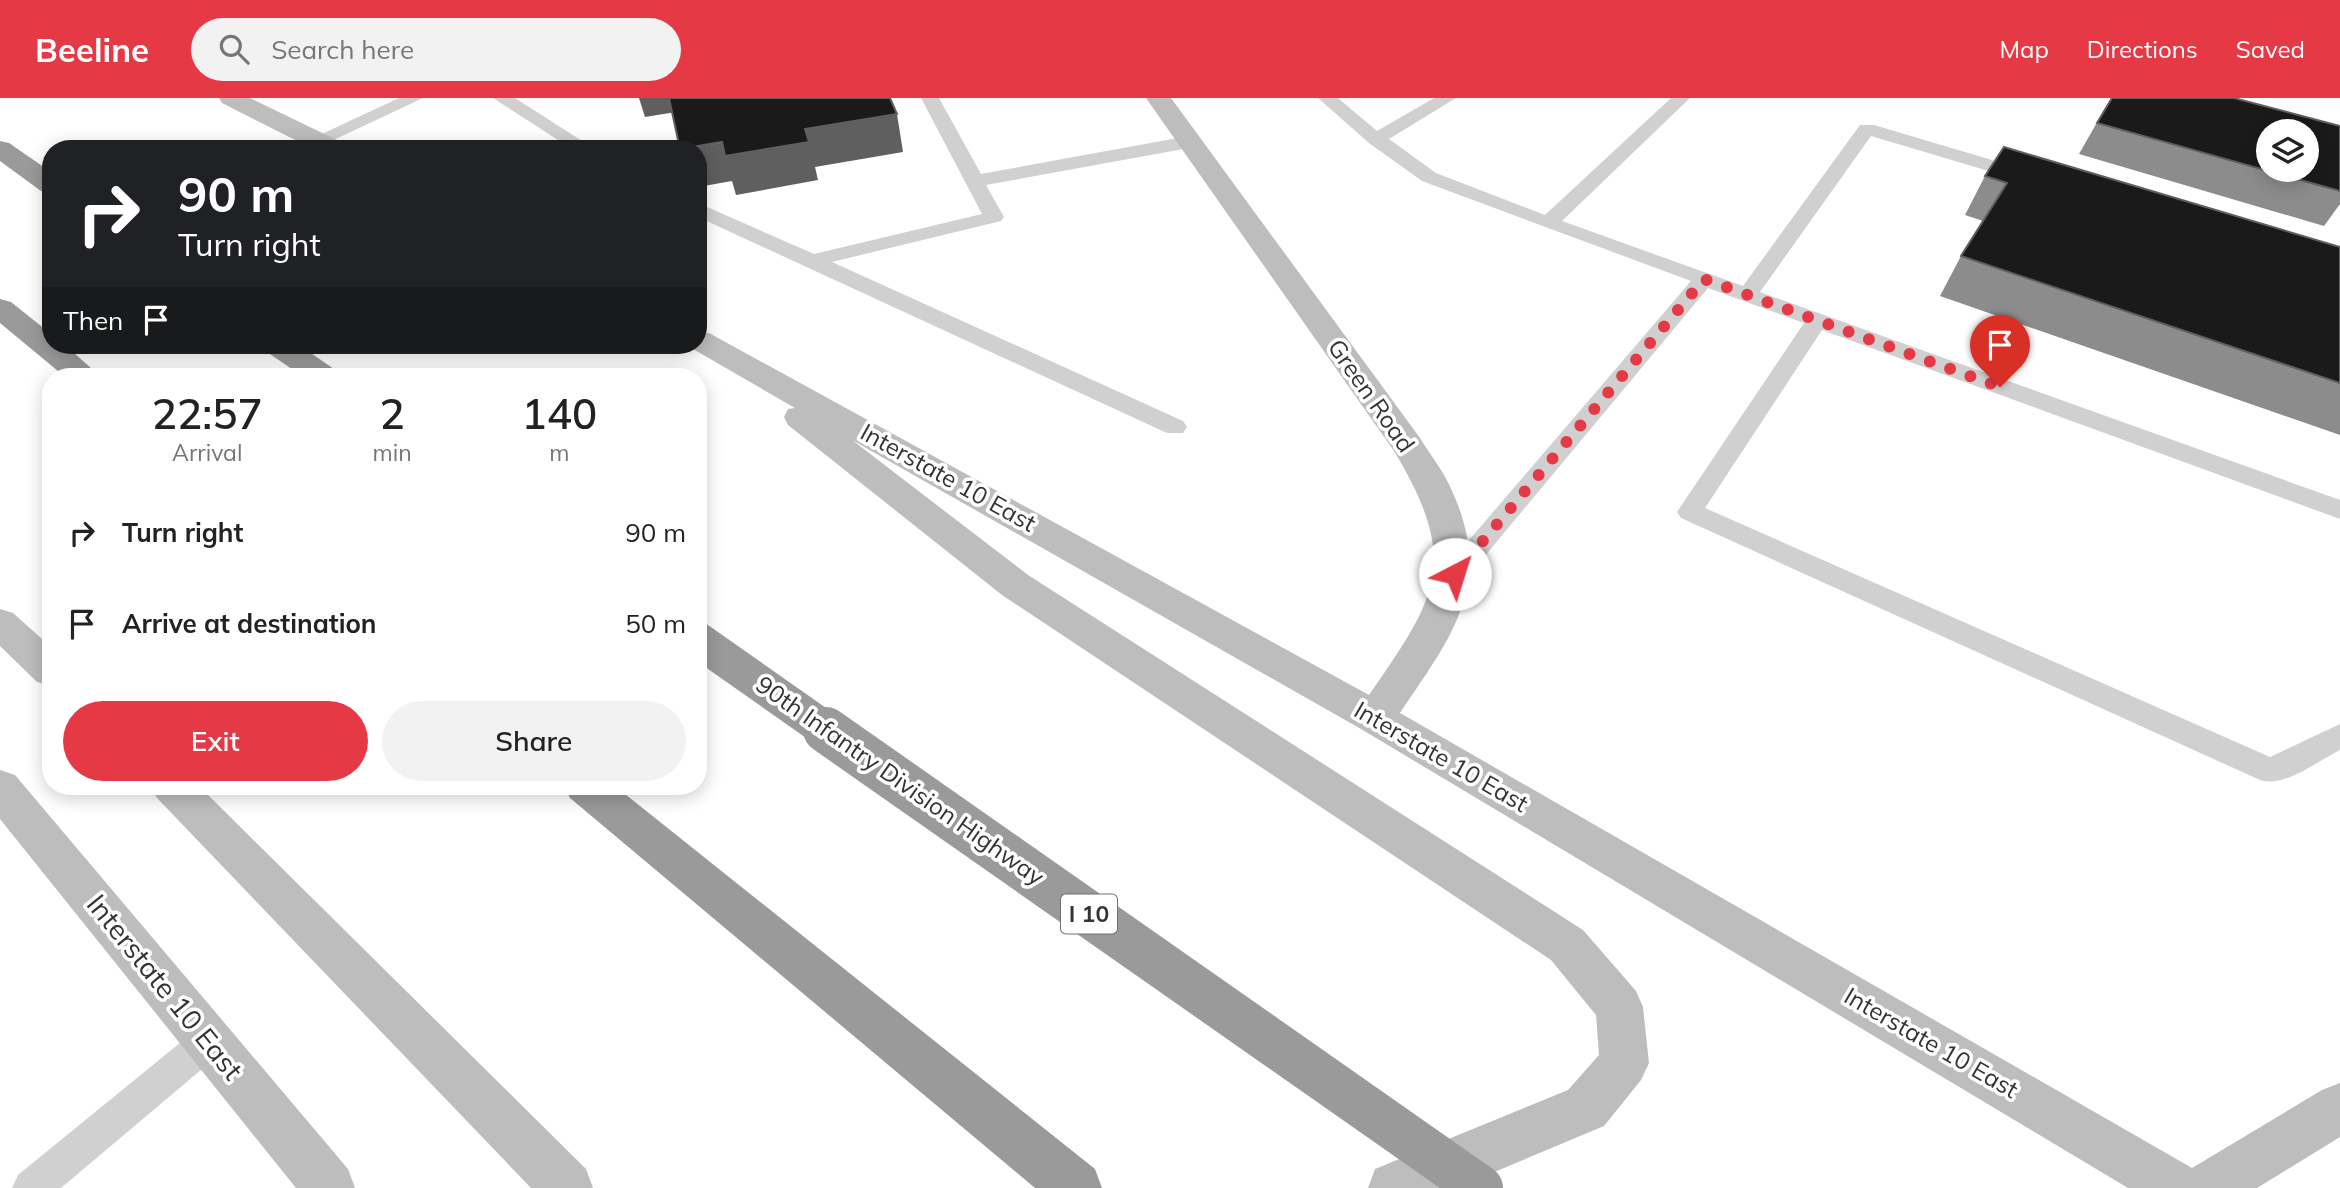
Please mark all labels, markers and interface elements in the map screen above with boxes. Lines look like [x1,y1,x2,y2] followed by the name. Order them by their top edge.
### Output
[191,18,681,81] search box
[35,29,149,70] text: Beeline
[215,30,253,68] icon: search
[271,33,414,66] text: Search here
[1999,34,2049,64] text: Map
[2087,34,2198,64] text: Directions
[2236,34,2305,64] text: Saved
[2256,119,2319,182] map controls
[2256,119,2319,182] button: layers
[178,163,294,224] text: 90 m
[63,168,154,259] icon: right
[178,224,321,264] text: Turn right
[137,301,175,339] icon: arrive
[63,304,123,337] text: Then
[1970,315,2030,387] pin
[1981,326,2019,364] icon: arrive
[1322,333,1422,458] street label: Green Road
[152,387,263,440] text: 22:57
[379,387,405,440] text: 2
[522,387,597,440] text: 140
[856,417,1041,538] street label: Interstate 10 East
[172,438,242,467] text: Arrival
[372,438,412,467] text: min
[549,438,569,467] text: m
[63,514,101,552] icon: right
[122,516,243,549] text: Turn right
[625,516,686,549] text: 90 m
[1418,537,1492,611] position arrow
[63,605,101,643] icon: arrive
[122,607,377,640] text: Arrive at destination
[625,607,686,640] text: 50 m
[751,669,1051,892] street label: 90th Infantry Division Highway
[1349,694,1534,818] street label: Interstate 10 East
[63,701,368,781] button: Exit
[382,701,686,781] button: Share
[80,887,251,1087] street label: Interstate 10 East
[1061,894,1117,934] road number: I 10
[1839,980,2024,1104] street label: Interstate 10 East

